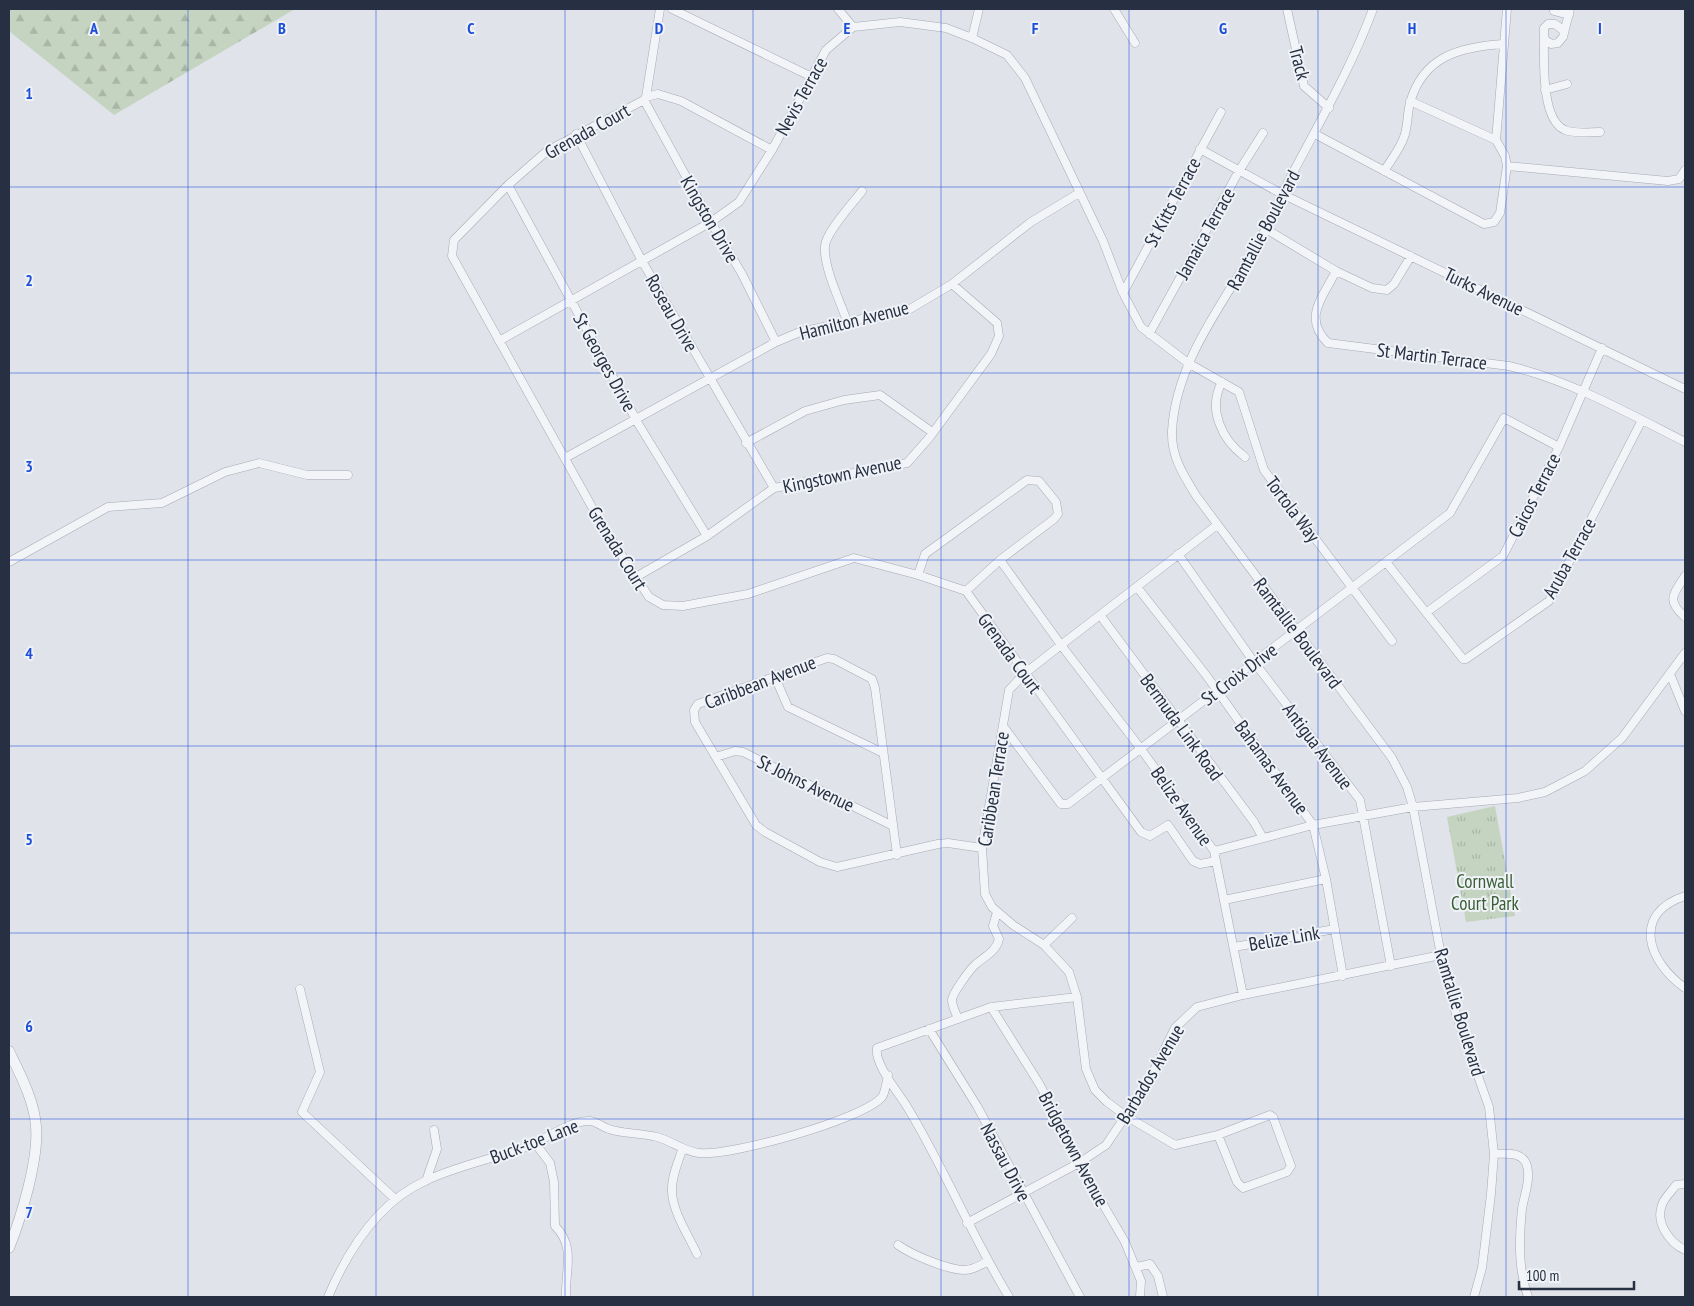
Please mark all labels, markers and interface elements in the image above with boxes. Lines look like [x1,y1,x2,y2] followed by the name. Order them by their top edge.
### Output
[89,18,99,38] text: A
[278,18,286,38] text: B
[467,18,475,38] text: C
[655,18,664,38] text: D
[844,18,851,38] text: E
[1032,18,1039,38] text: F
[1219,18,1227,38] text: G
[1408,18,1416,38] text: H
[1598,18,1602,38] text: I
[1284,44,1316,83] street label: Track
[770,52,832,139] street label: Nevis Terrace
[25,83,33,103] text: 1
[540,97,634,164] street label: Grenada Court
[1138,153,1206,251] street label: St Kitts Terrace
[1221,166,1305,294] street label: Ramtallie Boulevard
[675,171,745,267] street label: Kingston Drive
[1170,183,1240,284] street label: Jamaica Terrace
[1440,261,1528,321] street label: Turks Avenue
[25,270,33,290] text: 2
[640,270,704,356] street label: Roseau Drive
[797,295,911,345] street label: Hamilton Avenue
[568,309,642,416] street label: St Georges Drive
[1376,337,1489,375] street label: St Martin Terrace
[1503,449,1566,541] street label: Caicos Terrace
[780,450,904,498] street label: Kingstown Avenue
[25,456,33,476] text: 3
[1260,471,1326,547] street label: Tortola Way
[583,502,653,595] street label: Grenada Court
[1537,513,1601,603] street label: Aruba Terrace
[1249,573,1347,693] street label: Ramtallie Boulevard
[973,608,1048,699] street label: Grenada Court
[1196,637,1282,710] street label: St Croix Drive
[25,643,33,663] text: 4
[701,650,819,714] street label: Caribbean Avenue
[1135,669,1229,785] street label: Bermuda Link Road
[1278,698,1358,794] street label: Antigua Avenue
[1230,715,1314,819] street label: Bahamas Avenue
[972,730,1014,848] street label: Caribbean Terrace
[754,749,859,817] street label: St Johns Avenue
[1146,762,1218,850] street label: Belize Avenue
[25,829,33,849] text: 5
[1451,869,1520,915] park label: Cornwall Court Park
[1247,920,1322,956] street label: Belize Link
[1429,945,1491,1079] street label: Ramtallie Boulevard
[25,1016,33,1036] text: 6
[1111,1020,1189,1128] street label: Barbados Avenue
[1034,1087,1114,1211] street label: Bridgetown Avenue
[486,1113,582,1169] street label: Buck-toe Lane
[975,1119,1037,1205] street label: Nassau Drive
[25,1202,33,1222] text: 7
[1519,1258,1634,1290] scale bar
[1526,1266,1559,1285] text: 100 m

